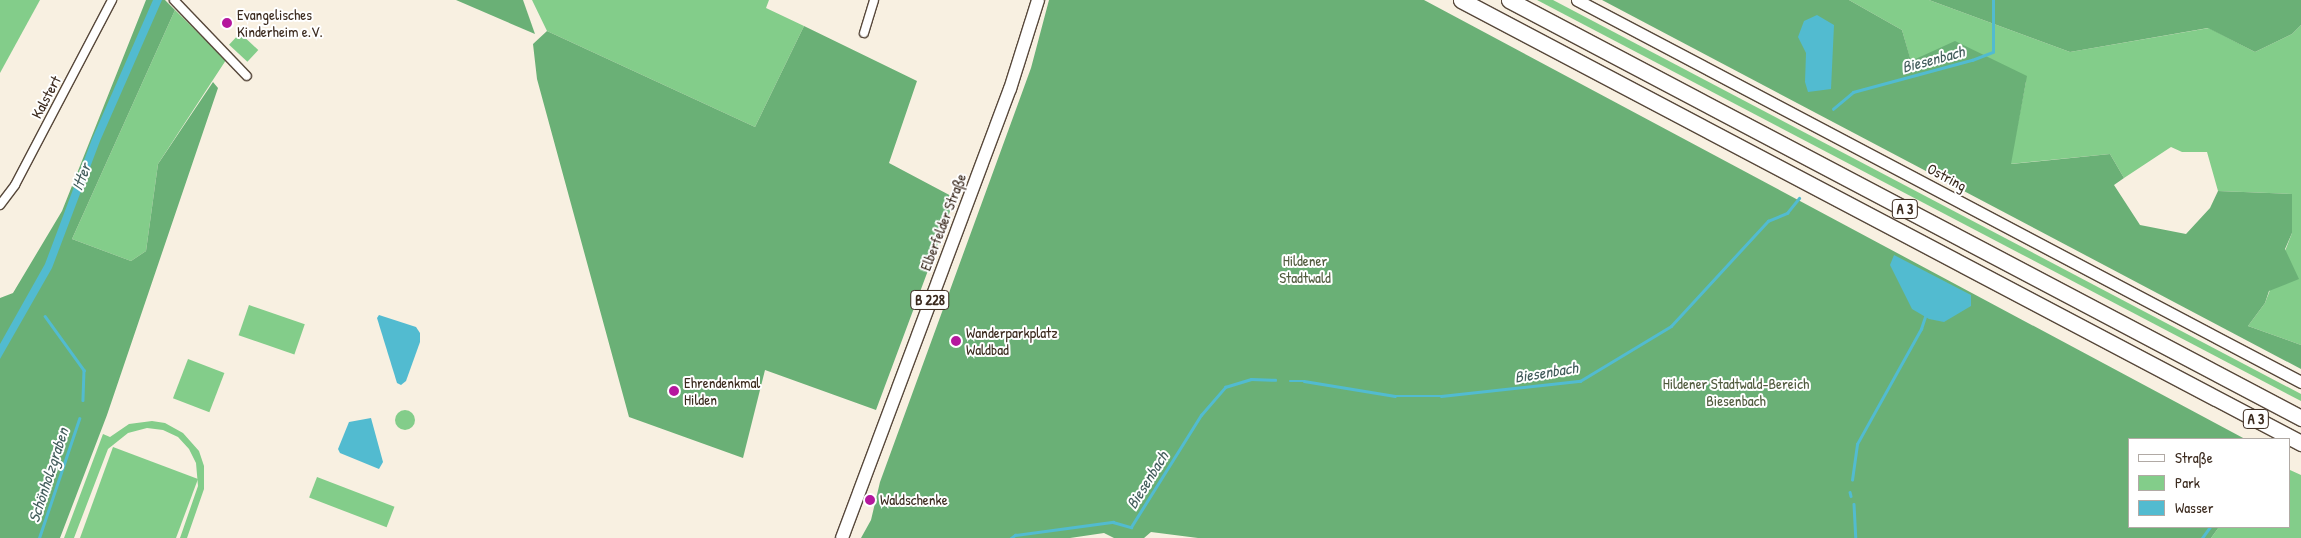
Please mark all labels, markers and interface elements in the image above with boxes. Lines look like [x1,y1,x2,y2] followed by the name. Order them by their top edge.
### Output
[237,5,323,40] place label: Evangelisches Kinderheim e.V.
[221,17,233,29] marker: Evangelisches Kinderheim e.V.
[1900,41,1966,77] water label: Biesenbach
[27,73,65,121] street label: Kalstert
[1924,159,1970,195] street label: Ostring
[67,161,95,193] water label: Itter
[916,171,970,273] street label: Elberfelder Straße
[1891,198,1919,220] road number: A 3
[1279,251,1331,286] park label: Hildener Stadtwald
[910,288,950,312] road number: B 228
[966,323,1058,358] place label: Wanderparkplatz Waldbad
[950,335,962,347] marker: Wanderparkplatz Waldbad
[1513,358,1579,386] water label: Biesenbach
[684,373,760,408] place label: Ehrendenkmal Hilden
[1663,374,1809,409] park label: Hildener Stadtwald-Bereich Biesenbach
[668,385,680,397] marker: Ehrendenkmal Hilden
[2242,408,2270,430] road number: A 3
[24,425,72,525] water label: Schönholzgraben
[2128,438,2291,528] legend
[2175,447,2213,468] text: Straße
[1122,448,1172,512] water label: Biesenbach
[2175,472,2200,493] text: Park
[880,491,948,509] place label: Waldschenke
[864,494,876,506] marker: Waldschenke
[2175,497,2213,518] text: Wasser

